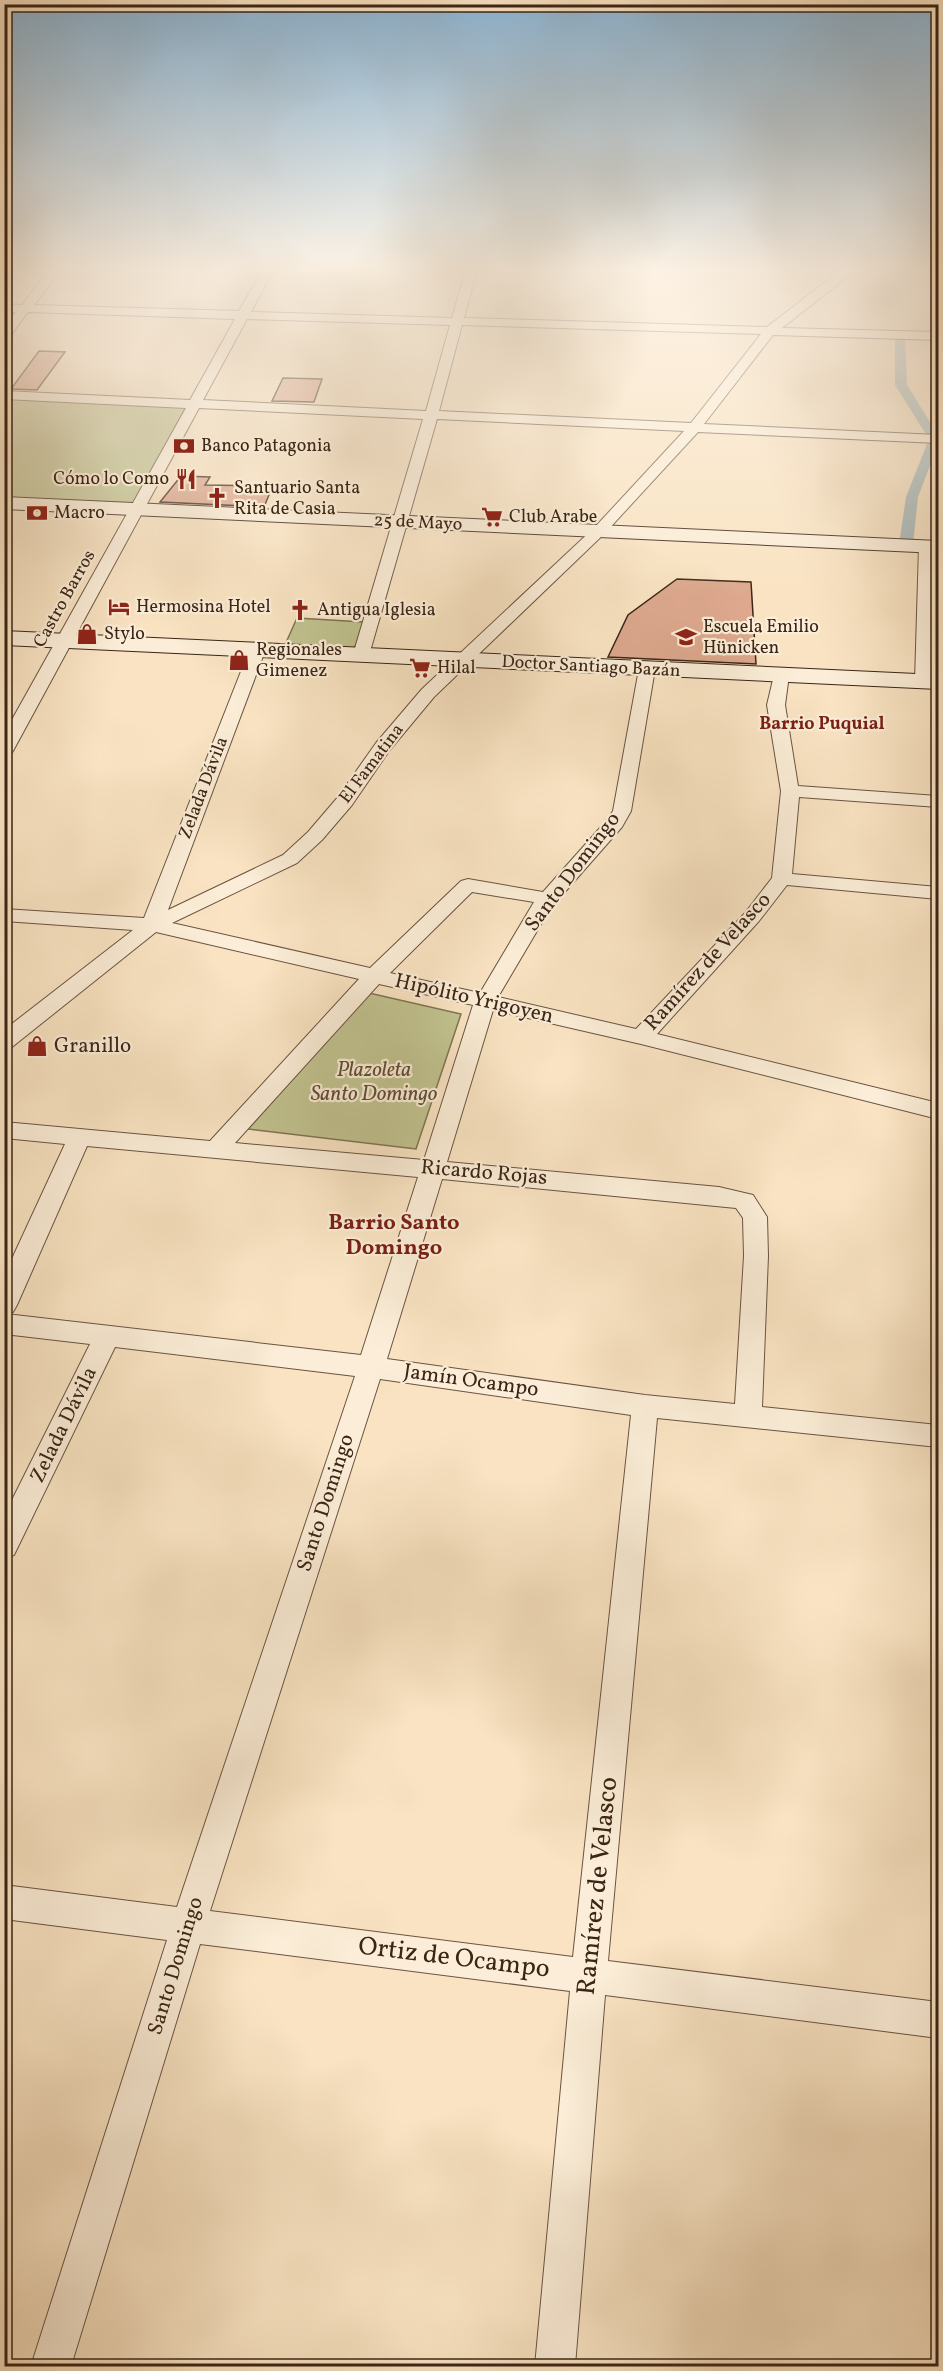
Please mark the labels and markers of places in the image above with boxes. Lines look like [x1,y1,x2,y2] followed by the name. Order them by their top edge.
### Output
[172,434,196,458] bank icon: Banco Patagonia
[201,434,332,459] place label: Banco Patagonia
[53,467,169,492] place label: Cómo lo Como
[174,467,198,491] restaurant icon: Cómo lo Como
[234,476,360,522] place label: Santuario Santa Rita de Casia
[205,486,229,510] church icon: Santuario Santa Rita de Casia
[25,501,49,525] bank icon: Macro
[54,501,105,526] place label: Macro
[480,505,504,529] supermarket icon: Club Arabe
[509,505,597,530] place label: Club Arabe
[107,595,131,619] hotel icon: Hermosina Hotel
[136,595,271,620] place label: Hermosina Hotel
[288,598,312,622] church icon: Antigua Iglesia
[317,598,436,623] place label: Antigua Iglesia
[703,615,819,661] place label: Escuela Emilio Hünicken
[75,622,99,646] shop icon: Stylo
[104,622,145,647] place label: Stylo
[674,625,698,649] school or university icon: Escuela Emilio Hünicken
[256,638,342,684] place label: Regionales Gimenez
[227,648,251,672] shop icon: Regionales Gimenez
[408,656,432,680] supermarket icon: Hilal
[437,656,476,681] place label: Hilal
[54,1032,131,1061] place label: Granillo
[25,1034,49,1058] shop icon: Granillo

